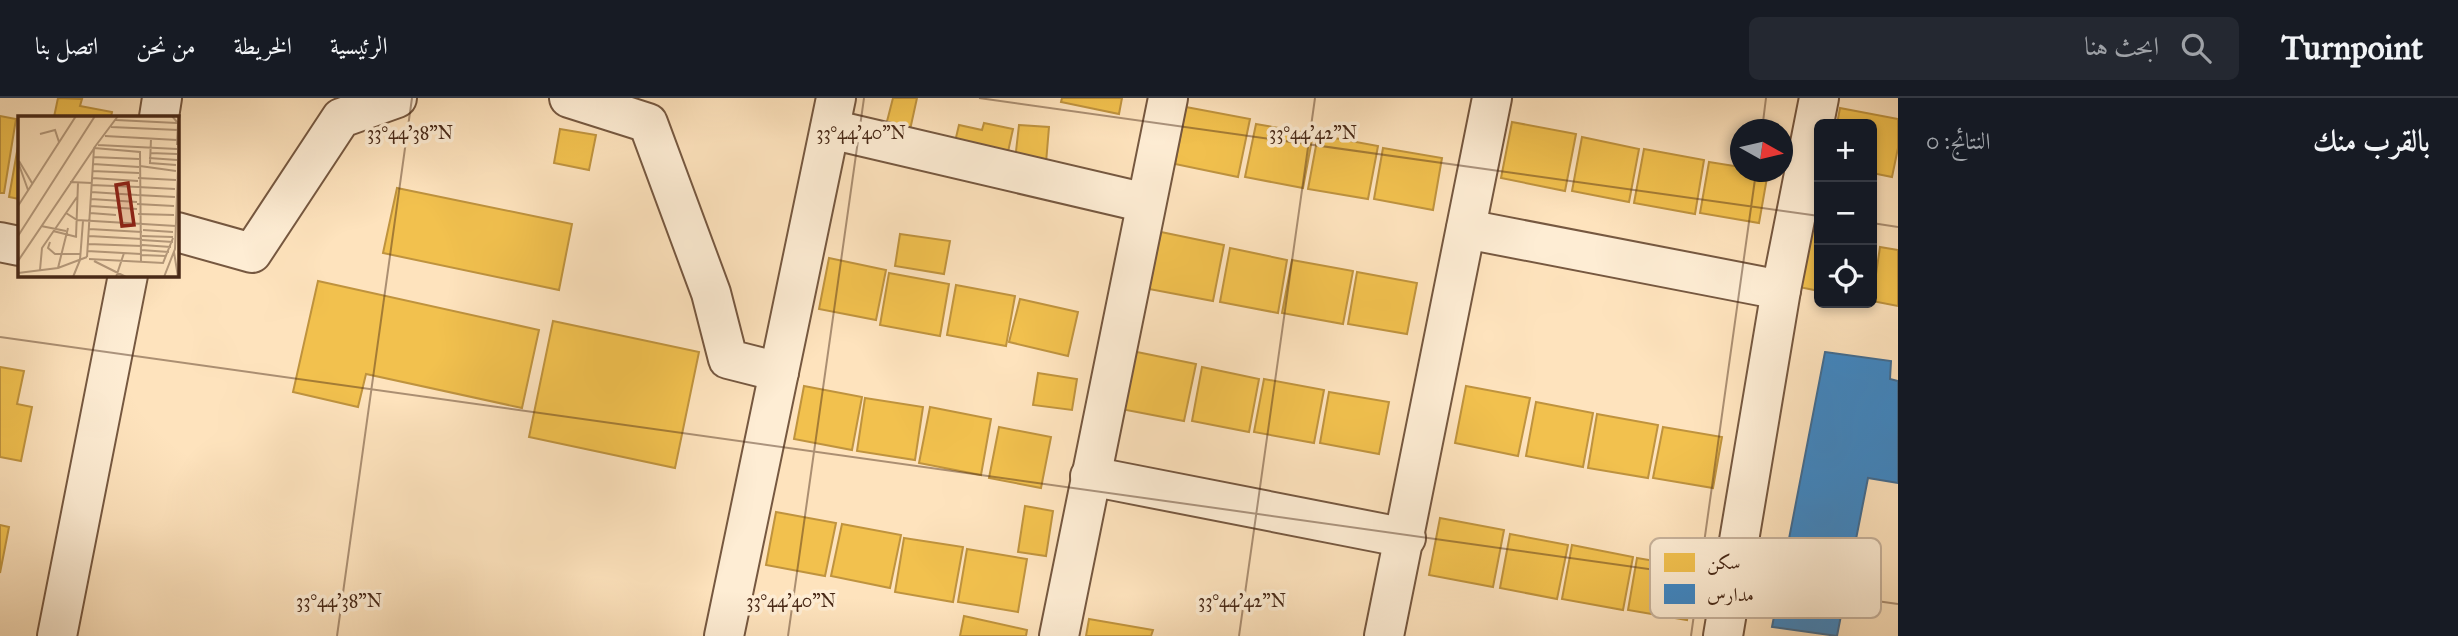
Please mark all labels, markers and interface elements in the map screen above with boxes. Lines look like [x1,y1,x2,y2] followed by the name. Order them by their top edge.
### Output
[1749,17,2239,80] search box
[2281,28,2423,68] text: Turnpoint
[2177,29,2215,67] icon: search
[2084,30,2159,62] text: ابحث هنا
[35,31,98,61] text: اتصل بنا
[136,31,196,61] text: من نحن
[234,31,292,61] text: الخريطة
[330,31,388,61] text: الرئيسية
[18,116,178,276] inset map
[1730,119,1793,182] north arrow
[1814,119,1877,308] map controls
[1814,119,1877,182] button: +
[367,122,453,144] text: 33°44'38"N
[816,122,906,144] text: 33°44'40"N
[1269,122,1357,144] text: 33°44'42"N
[2313,123,2430,159] text: بالقرب منك
[1926,127,1991,155] text: النتائج: 0
[1814,182,1877,245] button: −
[1814,245,1877,308] button: locate
[1650,538,1881,618] legend
[1707,551,1741,576] text: سكن
[1707,583,1754,606] text: مدارس
[296,590,382,612] text: 33°44'38"N
[746,590,836,612] text: 33°44'40"N
[1198,590,1286,612] text: 33°44'42"N

